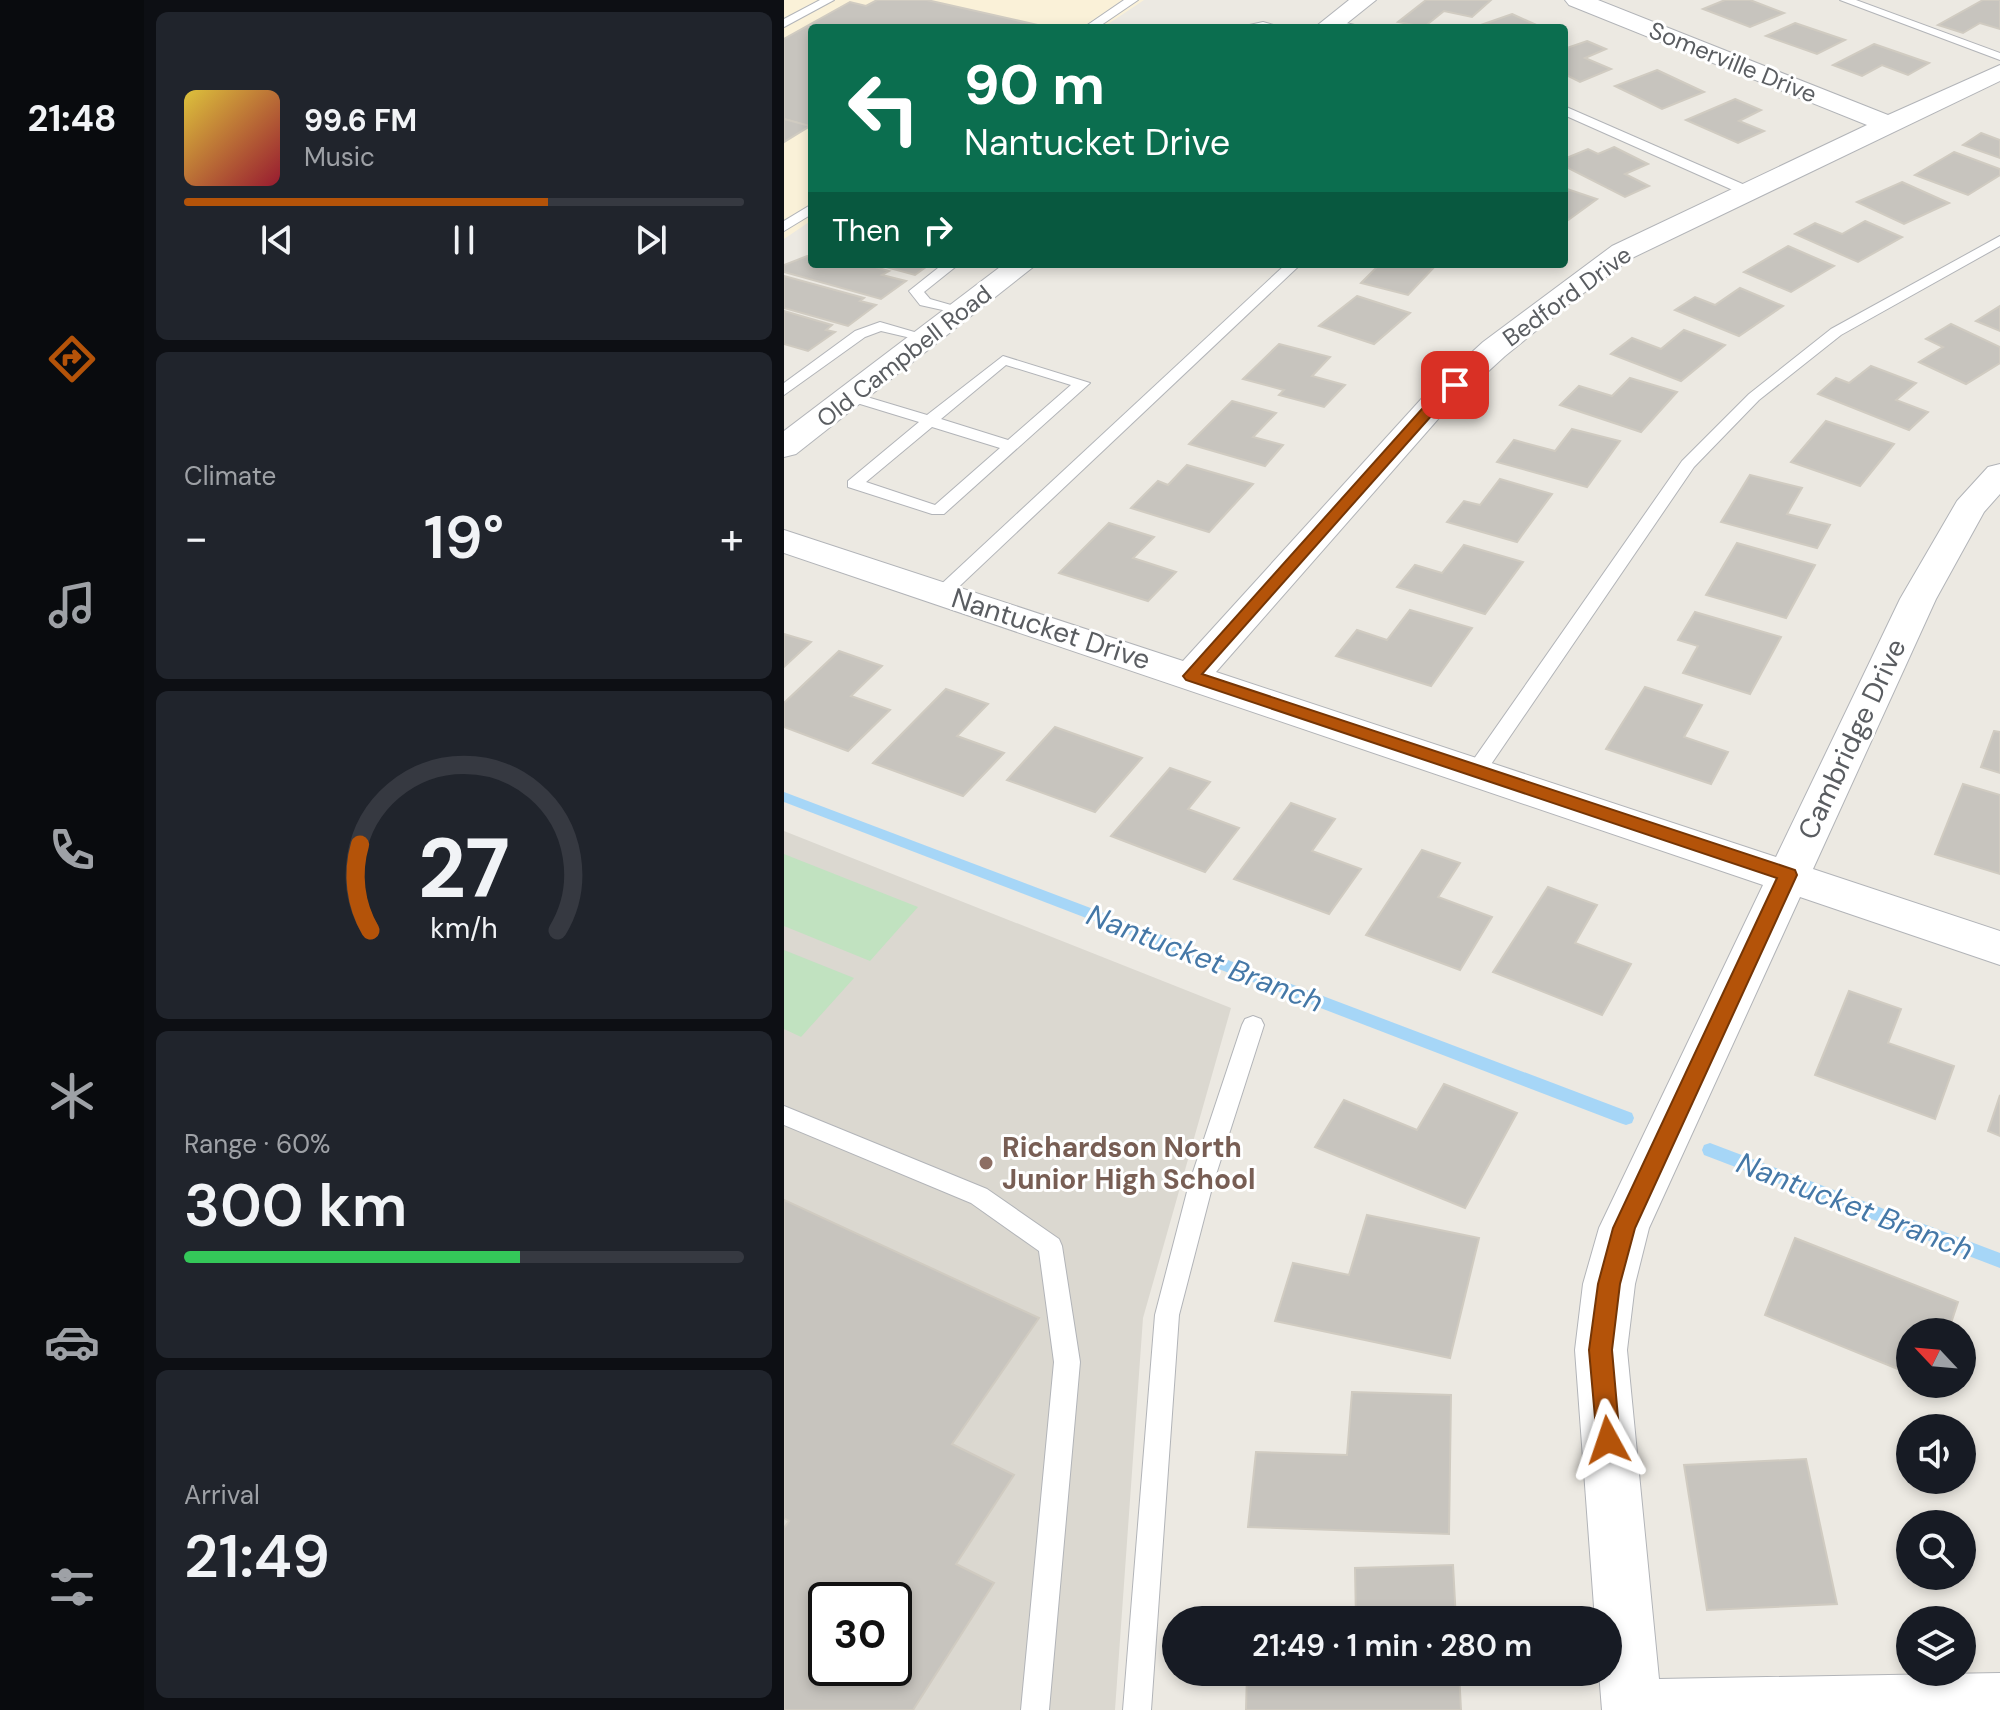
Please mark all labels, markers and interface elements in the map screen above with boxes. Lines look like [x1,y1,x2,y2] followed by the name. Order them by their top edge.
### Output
[1645,14,1821,110] street label: Somerville Drive
[964,48,1105,121] text: 90 m
[832,56,936,160] icon: left
[27,95,117,142] text: 21:48
[304,101,417,140] text: 99.6 FM
[964,119,1230,166] text: Nantucket Drive
[304,140,375,174] text: Music
[916,208,960,252] icon: right
[832,211,900,250] text: Then
[255,218,299,262] icon: previous
[442,218,486,262] icon: pause
[629,218,673,262] icon: next
[1496,239,1638,353] street label: Bedford Drive
[810,278,998,434] street label: Old Campbell Road
[44,331,100,387] icon: directions
[1421,351,1489,419] pin
[1433,363,1477,407] icon: arrive
[184,459,276,493] text: Climate
[424,498,504,577] text: 19°
[184,509,208,567] text: −
[720,509,744,567] text: +
[44,577,100,633] icon: music
[947,579,1155,679] street label: Nantucket Drive
[1789,633,1915,845] street label: Cambridge Drive
[418,814,510,923] text: 27
[44,822,100,878] icon: phone
[1081,895,1329,1021] water label: Nantucket Branch
[430,910,498,947] text: km/h
[44,1068,100,1124] icon: climate
[184,1127,330,1161] text: Range · 60%
[1002,1129,1256,1198] place label: Richardson North Junior High School
[1731,1143,1979,1269] water label: Nantucket Branch
[977,1154,995,1172] marker: Richardson North Junior High School
[184,1166,407,1245] text: 300 km
[44,1314,100,1370] icon: car
[1896,1318,1976,1398] north arrow
[1896,1318,1976,1686] map controls
[1566,1398,1650,1482] position arrow
[1896,1414,1976,1494] button: sound
[184,1478,260,1512] text: Arrival
[1896,1510,1976,1590] button: search
[184,1517,330,1596] text: 21:49
[44,1559,100,1615] icon: filters
[808,1582,912,1686] speed limit sign: 30
[1896,1606,1976,1686] button: layers
[1252,1626,1532,1665] text: 21:49 · 1 min · 280 m

